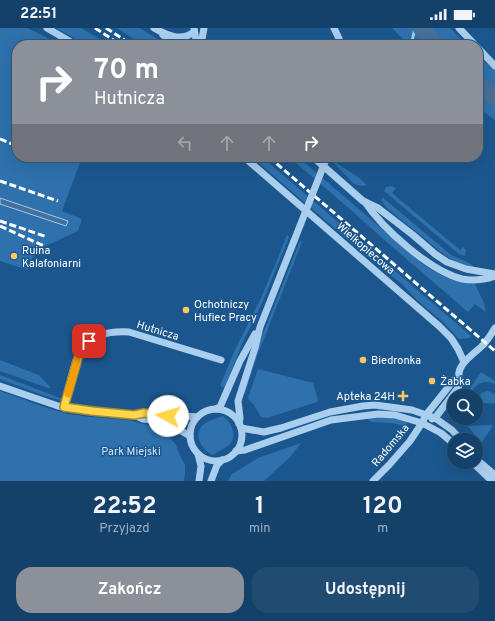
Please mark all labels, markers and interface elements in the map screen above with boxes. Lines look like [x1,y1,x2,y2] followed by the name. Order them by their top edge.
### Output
[20,5,57,24] text: 22:51
[94,53,159,89] text: 70 m
[28,56,80,108] icon: right
[94,88,165,111] text: Hutnicza
[174,132,196,154] icon: left
[216,132,238,154] icon: ahead
[258,132,280,154] icon: ahead
[300,132,322,154] icon: right
[333,220,398,278] street label: Wielkopiecowa
[22,244,81,271] place label: Ruina Kalafoniarni
[9,251,19,261] marker: Ruina Kalafoniarni
[194,298,257,325] place label: Ochotniczy Hufiec Pracy
[181,305,191,315] marker: Ochotniczy Hufiec Pracy
[135,318,181,344] street label: Hutnicza
[72,324,106,358] pin
[78,330,100,352] icon: arrive
[371,354,421,368] place label: Biedronka
[358,355,368,365] marker: Biedronka
[440,374,471,389] place label: Żabka
[427,376,437,386] marker: Żabka
[447,389,483,469] map controls
[447,389,483,425] button: search
[336,390,395,404] place label: Apteka 24H
[398,391,408,401] marker: Apteka 24H
[147,395,189,437] position arrow
[369,421,413,470] street label: Radomska
[447,433,483,469] button: layers
[101,445,161,459] park label: Park Miejski
[92,492,157,522] text: 22:52
[255,492,265,522] text: 1
[363,492,403,522] text: 120
[99,521,150,537] text: Przyjazd
[249,521,271,537] text: min
[377,521,388,537] text: m
[16,567,244,613] button: Zakończ
[252,567,479,613] button: Udostępnij

